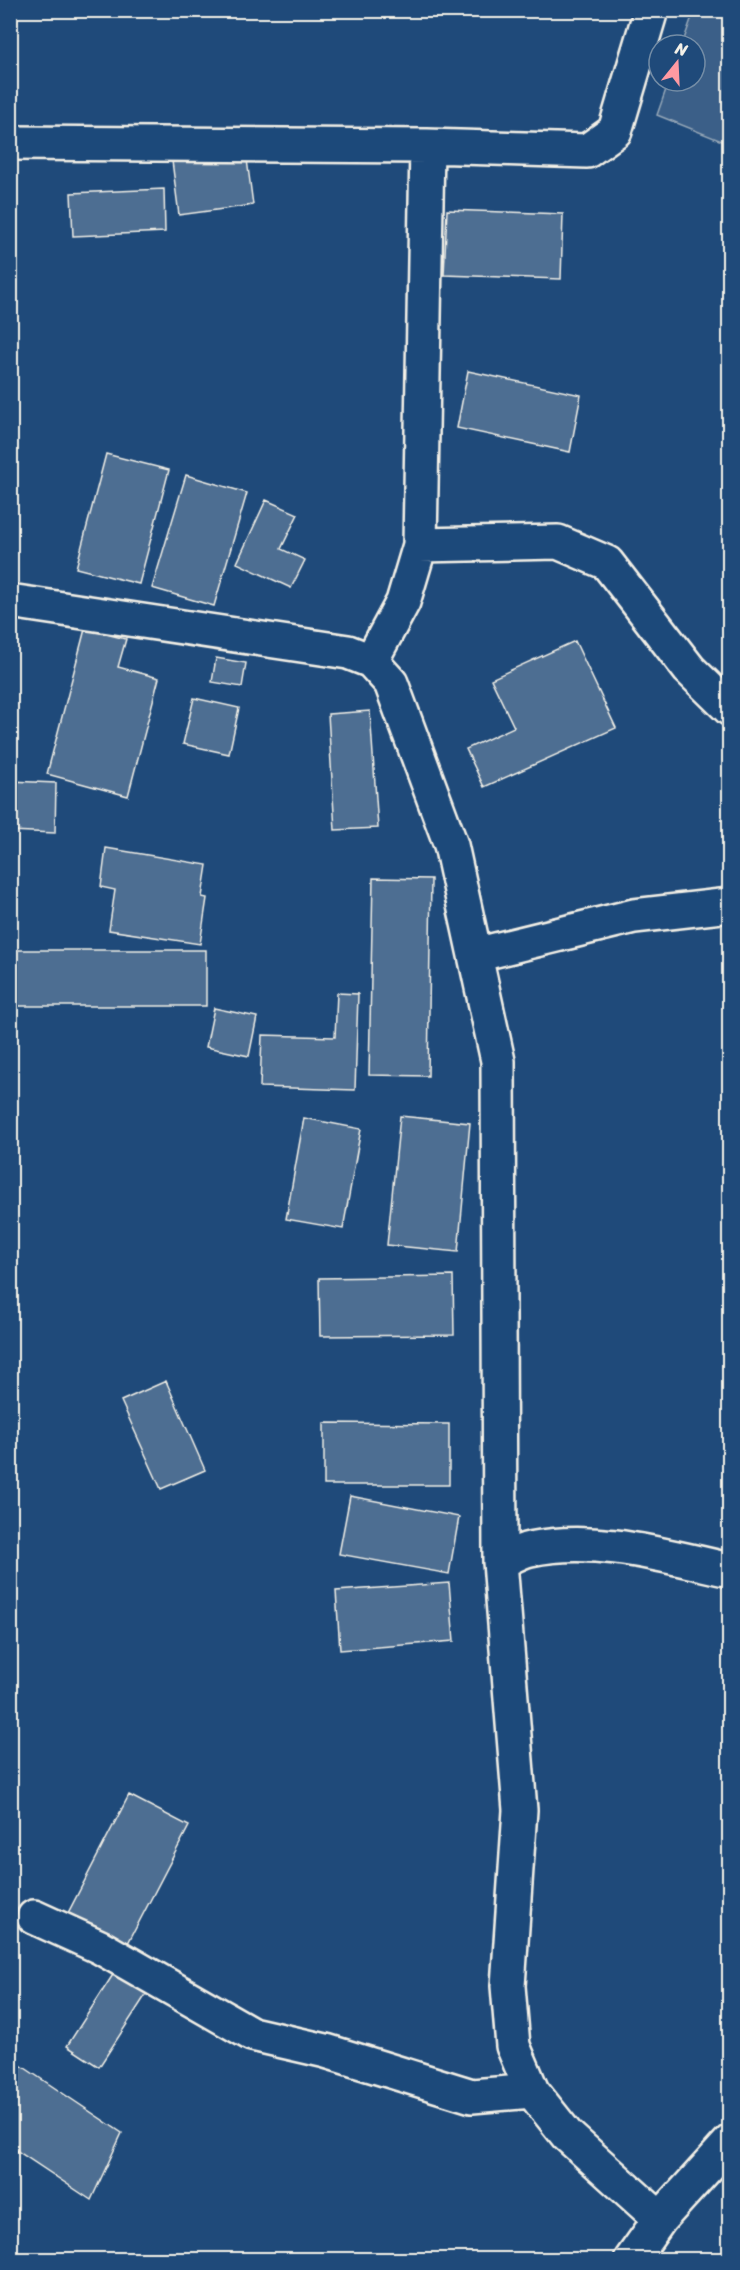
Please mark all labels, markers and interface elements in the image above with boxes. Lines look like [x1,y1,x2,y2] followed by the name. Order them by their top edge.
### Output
[647,33,707,93] north arrow
[671,33,692,65] text: N

